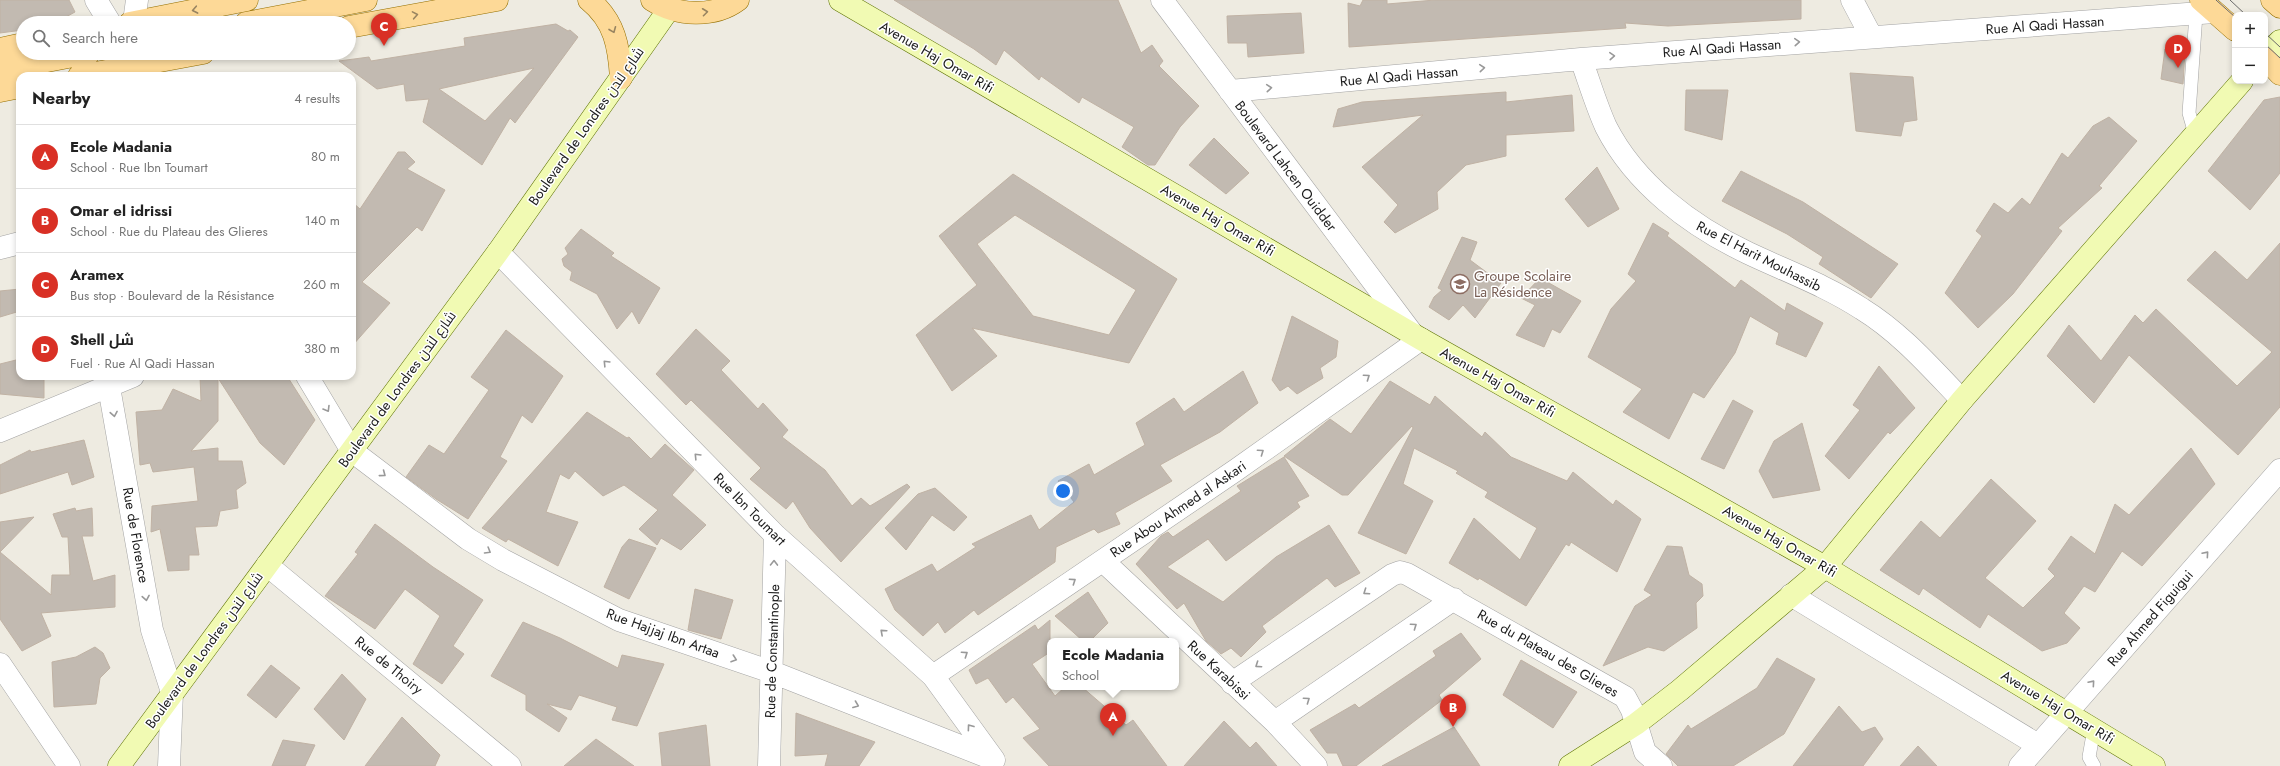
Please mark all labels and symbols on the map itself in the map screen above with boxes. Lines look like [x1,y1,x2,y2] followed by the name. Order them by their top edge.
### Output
[192,6,198,14] one-way arrow
[702,8,708,17] one-way arrow
[412,11,418,20] one-way arrow
[1985,11,2105,39] street label: Rue Al Qadi Hassan
[371,13,397,46] pin: C
[876,16,998,98] street label: Avenue Haj Omar Rifi
[608,27,616,34] one-way arrow
[1662,34,1782,62] street label: Rue Al Qadi Hassan
[2165,35,2191,68] pin: D
[1794,37,1800,46] one-way arrow
[524,43,648,209] street label: Boulevard de Londres شارع لندن
[1609,52,1615,61] one-way arrow
[1339,61,1459,91] street label: Rue Al Qadi Hassan
[1479,64,1485,73] one-way arrow
[1266,83,1272,92] one-way arrow
[1230,97,1342,236] street label: Boulevard Lahcen Ouidder
[1157,179,1279,261] street label: Avenue Haj Omar Rifi
[1693,216,1825,296] street label: Rue El Harit Mouhassib
[1474,266,1571,302] place label: Groupe Scolaire La Résidence
[1449,273,1471,295] school or university icon: Groupe Scolaire La Résidence
[333,307,461,471] street label: Boulevard de Londres شارع لندن
[1437,342,1559,422] street label: Avenue Haj Omar Rifi
[604,360,611,368] one-way arrow
[1363,375,1370,382] one-way arrow
[322,405,330,412] one-way arrow
[110,411,118,417] one-way arrow
[1257,450,1264,457] one-way arrow
[695,453,702,461] one-way arrow
[1106,456,1250,562] street label: Rue Abou Ahmed al Askari
[709,468,791,550] street label: Rue Ibn Toumart
[379,469,386,477] one-way arrow
[1053,481,1073,501] your location
[118,486,154,584] street label: Rue de Florence
[1719,500,1841,582] street label: Avenue Haj Omar Rifi
[484,546,491,554] one-way arrow
[2202,551,2209,558] one-way arrow
[770,560,779,566] one-way arrow
[2102,565,2198,671] street label: Rue Ahmed Figuigui
[140,568,268,732] street label: Boulevard de Londres شارع لندن
[1069,578,1076,586] one-way arrow
[760,584,784,718] street label: Rue de Constantinople
[1364,588,1371,595] one-way arrow
[142,594,150,601] one-way arrow
[603,603,723,663] street label: Rue Hajjaj Ibn Artaa
[1474,604,1623,702] street label: Rue du Plateau des Glieres
[1409,624,1416,631] one-way arrow
[881,629,888,636] one-way arrow
[351,631,428,699] street label: Rue de Thoiry
[1183,636,1255,704] street label: Rue Karabissi
[961,652,968,659] one-way arrow
[731,654,738,663] one-way arrow
[1256,660,1263,667] one-way arrow
[1998,665,2118,749] street label: Avenue Haj Omar Rifi
[2088,680,2095,687] one-way arrow
[1440,694,1466,727] pin: B
[1303,697,1310,705] one-way arrow
[852,700,859,708] one-way arrow
[1100,703,1126,736] pin: A
[968,725,975,732] one-way arrow

